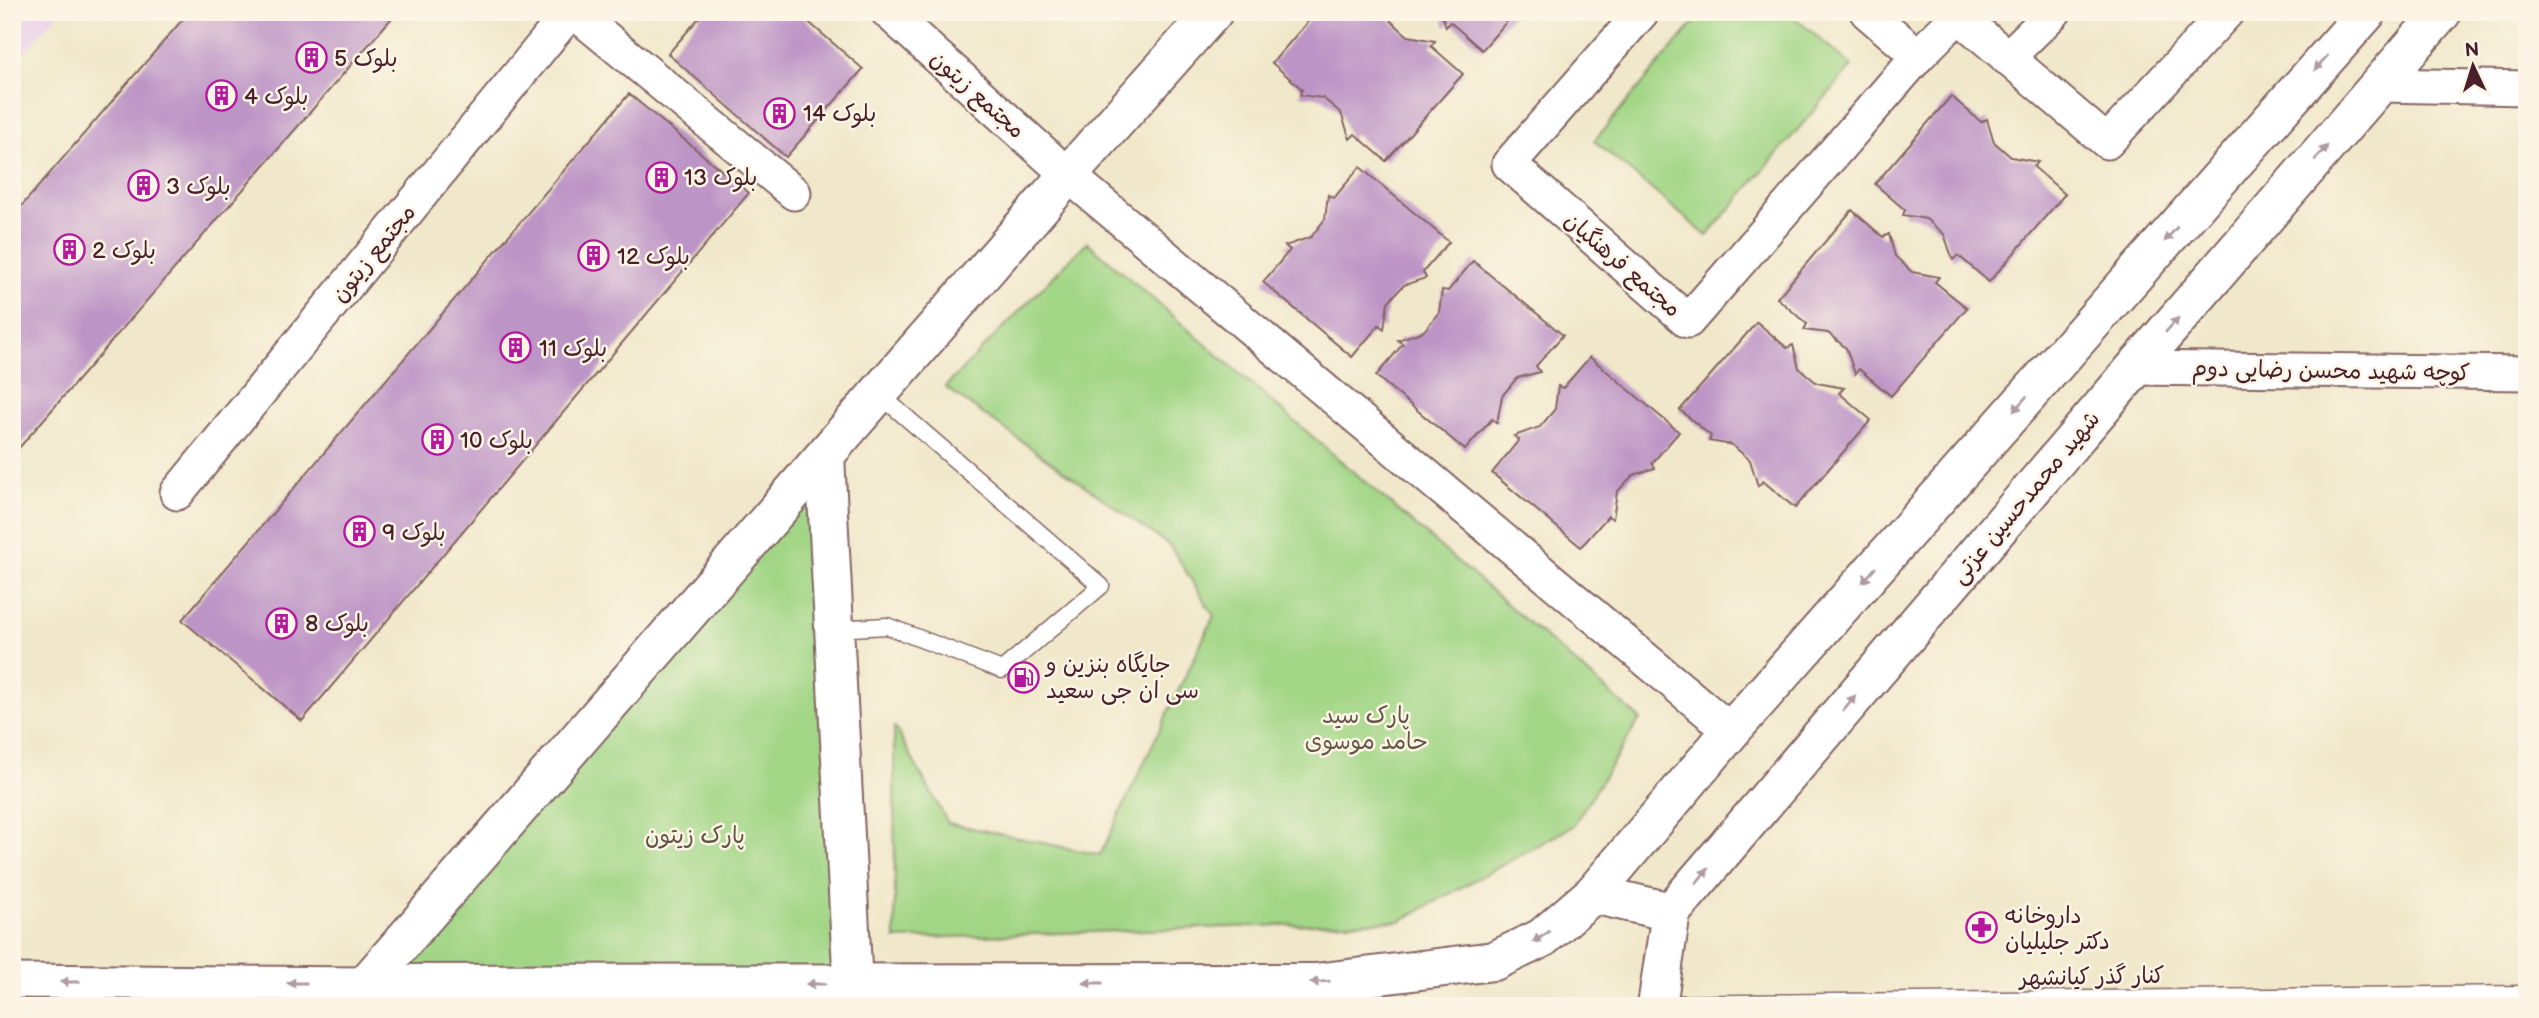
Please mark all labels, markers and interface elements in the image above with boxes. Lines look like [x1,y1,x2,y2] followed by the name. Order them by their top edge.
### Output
[2438,32,2508,102] north arrow
[2464,39,2480,63] text: N
[294,41,328,75] building icon: بلوک 5
[334,45,398,73] place label: بلوک 5
[923,45,1031,146] street label: مجتمع زیتون
[2314,55,2329,72] one-way arrow
[204,79,238,113] building icon: بلوک 4
[244,83,308,111] place label: بلوک 4
[763,96,797,130] building icon: بلوک 14
[803,100,876,128] place label: بلوک 14
[2313,145,2328,162] one-way arrow
[644,160,678,194] building icon: بلوک 13
[684,164,757,192] place label: بلوک 13
[126,169,160,203] building icon: بلوک 3
[166,173,231,201] place label: بلوک 3
[326,199,423,310] street label: مجتمع زیتون
[1557,206,1687,325] street label: مجتمع فرهنگیان
[2163,225,2179,242] one-way arrow
[52,233,86,267] building icon: بلوک 2
[92,237,156,265] place label: بلوک 2
[577,239,611,273] building icon: بلوک 12
[617,243,690,271] place label: بلوک 12
[2164,316,2180,334] one-way arrow
[499,331,533,365] building icon: بلوک 11
[539,335,607,363] place label: بلوک 11
[2191,355,2471,390] street label: کوچه شهید محسن رضایی دوم
[2012,395,2028,413] one-way arrow
[1945,405,2106,590] street label: شهید محمدحسین عزتی
[420,423,454,457] building icon: بلوک 10
[460,427,533,455] place label: بلوک 10
[342,515,376,549] building icon: بلوک 9
[382,519,446,547] place label: بلوک 9
[1862,566,1877,583] one-way arrow
[265,606,299,640] building icon: بلوک 8
[305,610,369,638] place label: بلوک 8
[1044,651,1199,705] place label: جایگاه بنزین و سی ان جی سعید
[1006,660,1040,694] fuel station icon: جایگاه بنزین و سی ان جی سعید
[1841,694,1857,712] one-way arrow
[1305,702,1427,756] park label: پارک سید حامد موسوی
[645,822,745,850] park label: پارک زیتون
[1694,868,1709,886] one-way arrow
[2005,902,2110,956] place label: داروخانه دکتر جلیلیان
[1965,911,1999,945] pharmacy icon: داروخانه دکتر جلیلیان
[1531,931,1550,944] one-way arrow
[2017,962,2165,992] street label: کنار گذر کیانشهر
[59,976,81,988] one-way arrow
[1082,977,1104,989] one-way arrow
[1309,977,1331,988] one-way arrow
[286,978,308,989] one-way arrow
[805,978,827,990] one-way arrow

